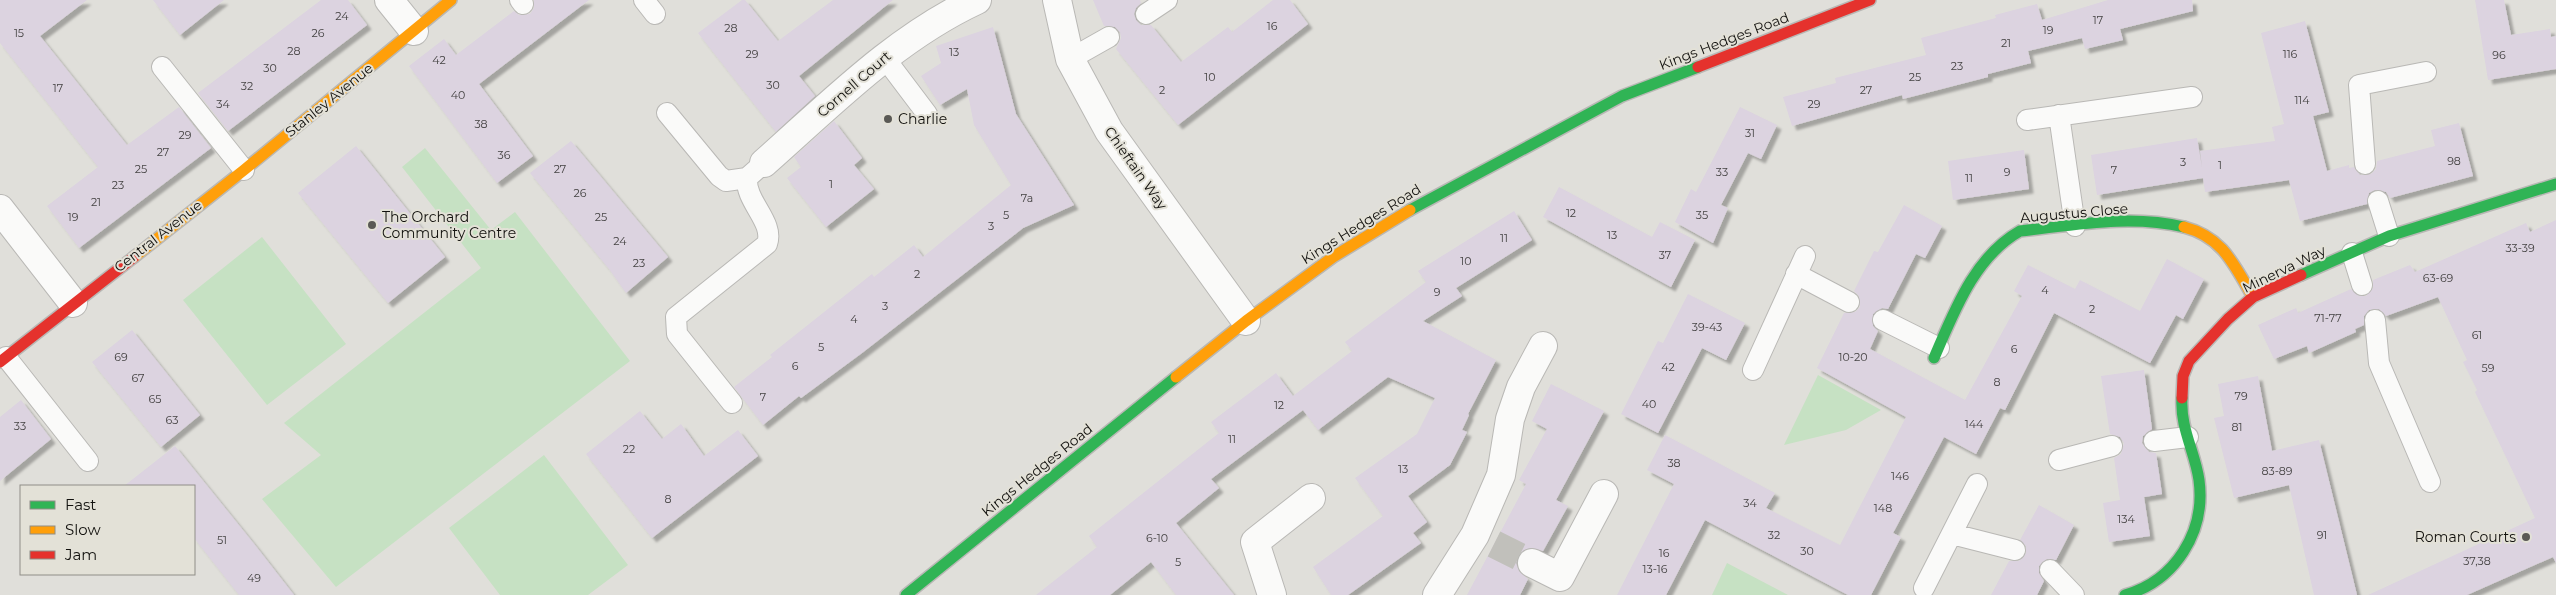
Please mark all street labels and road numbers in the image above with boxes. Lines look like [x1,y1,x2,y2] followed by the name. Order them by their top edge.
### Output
[1656,8,1792,74] street label: Kings Hedges Road
[813,47,895,121] street label: Cornell Court
[281,59,377,141] street label: Stanley Avenue
[1101,123,1172,213] street label: Chieftain Way
[1298,180,1424,268] street label: Kings Hedges Road
[110,196,206,276] street label: Central Avenue
[2019,199,2129,227] street label: Augustus Close
[2239,241,2329,297] street label: Minerva Way
[978,420,1096,520] street label: Kings Hedges Road

